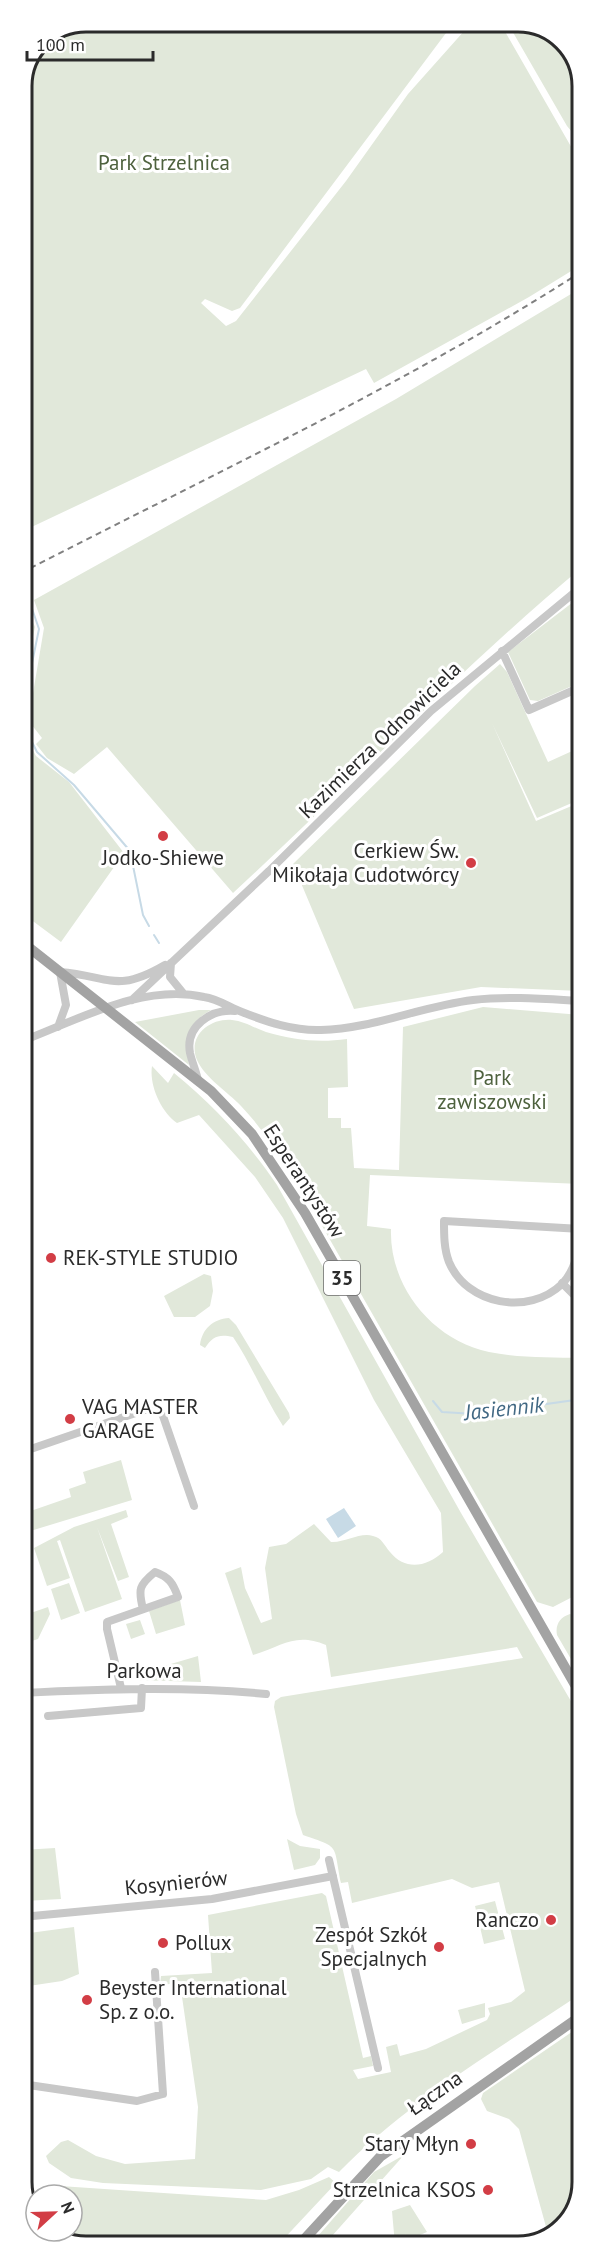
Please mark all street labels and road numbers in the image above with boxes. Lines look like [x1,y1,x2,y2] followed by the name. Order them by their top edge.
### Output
[293,655,466,824] street label: Kazimierza Odnowiciela
[258,1119,352,1243] street label: Esperantystów
[324,1261,360,1295] road number: 35
[106,1657,182,1684] street label: Parkowa
[123,1864,229,1901] street label: Kosynierów
[402,2064,468,2121] street label: Łączna

